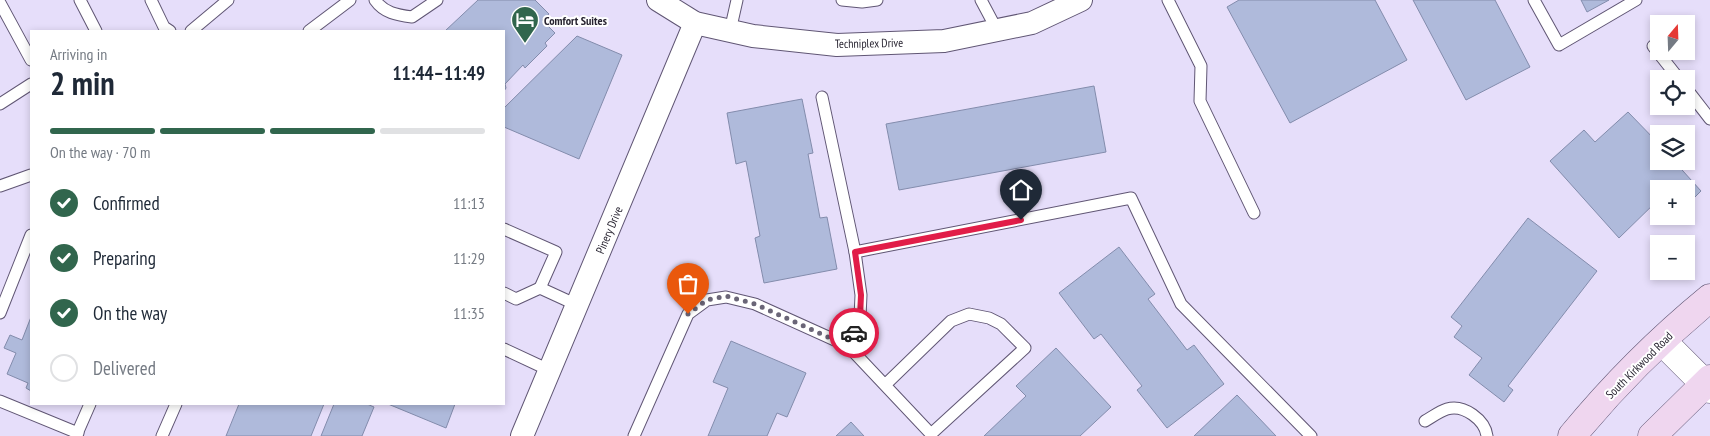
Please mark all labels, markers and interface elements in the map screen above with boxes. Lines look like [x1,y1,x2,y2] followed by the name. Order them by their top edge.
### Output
[510,5,540,44] hotel icon: Comfort Suites
[544,13,607,28] place label: Comfort Suites
[1650,15,1695,60] north arrow
[1650,15,1695,280] map controls
[835,35,903,51] street label: Techniplex Drive
[50,44,107,64] text: Arriving in
[392,61,485,85] text: 11:44–11:49
[50,62,115,104] text: 2 min
[1650,70,1695,115] button: locate
[1650,125,1695,170] button: layers
[50,142,150,162] text: On the way · 70 m
[1000,169,1042,220] pin
[1007,176,1035,204] icon: home
[1650,180,1695,225] button: +
[50,189,78,217] icon: check
[93,191,160,215] text: Confirmed
[453,193,485,213] text: 11:13
[592,204,626,256] street label: Pinery Drive
[1650,235,1695,280] button: −
[50,244,78,272] icon: check
[93,246,156,270] text: Preparing
[453,248,485,268] text: 11:29
[667,263,709,314] pin
[674,270,702,298] icon: bag
[50,299,78,327] icon: check
[93,301,167,325] text: On the way
[453,303,485,323] text: 11:35
[829,308,879,358] courier
[840,319,868,347] icon: car
[1602,328,1676,402] street label: South Kirkwood Road
[93,356,156,380] text: Delivered

